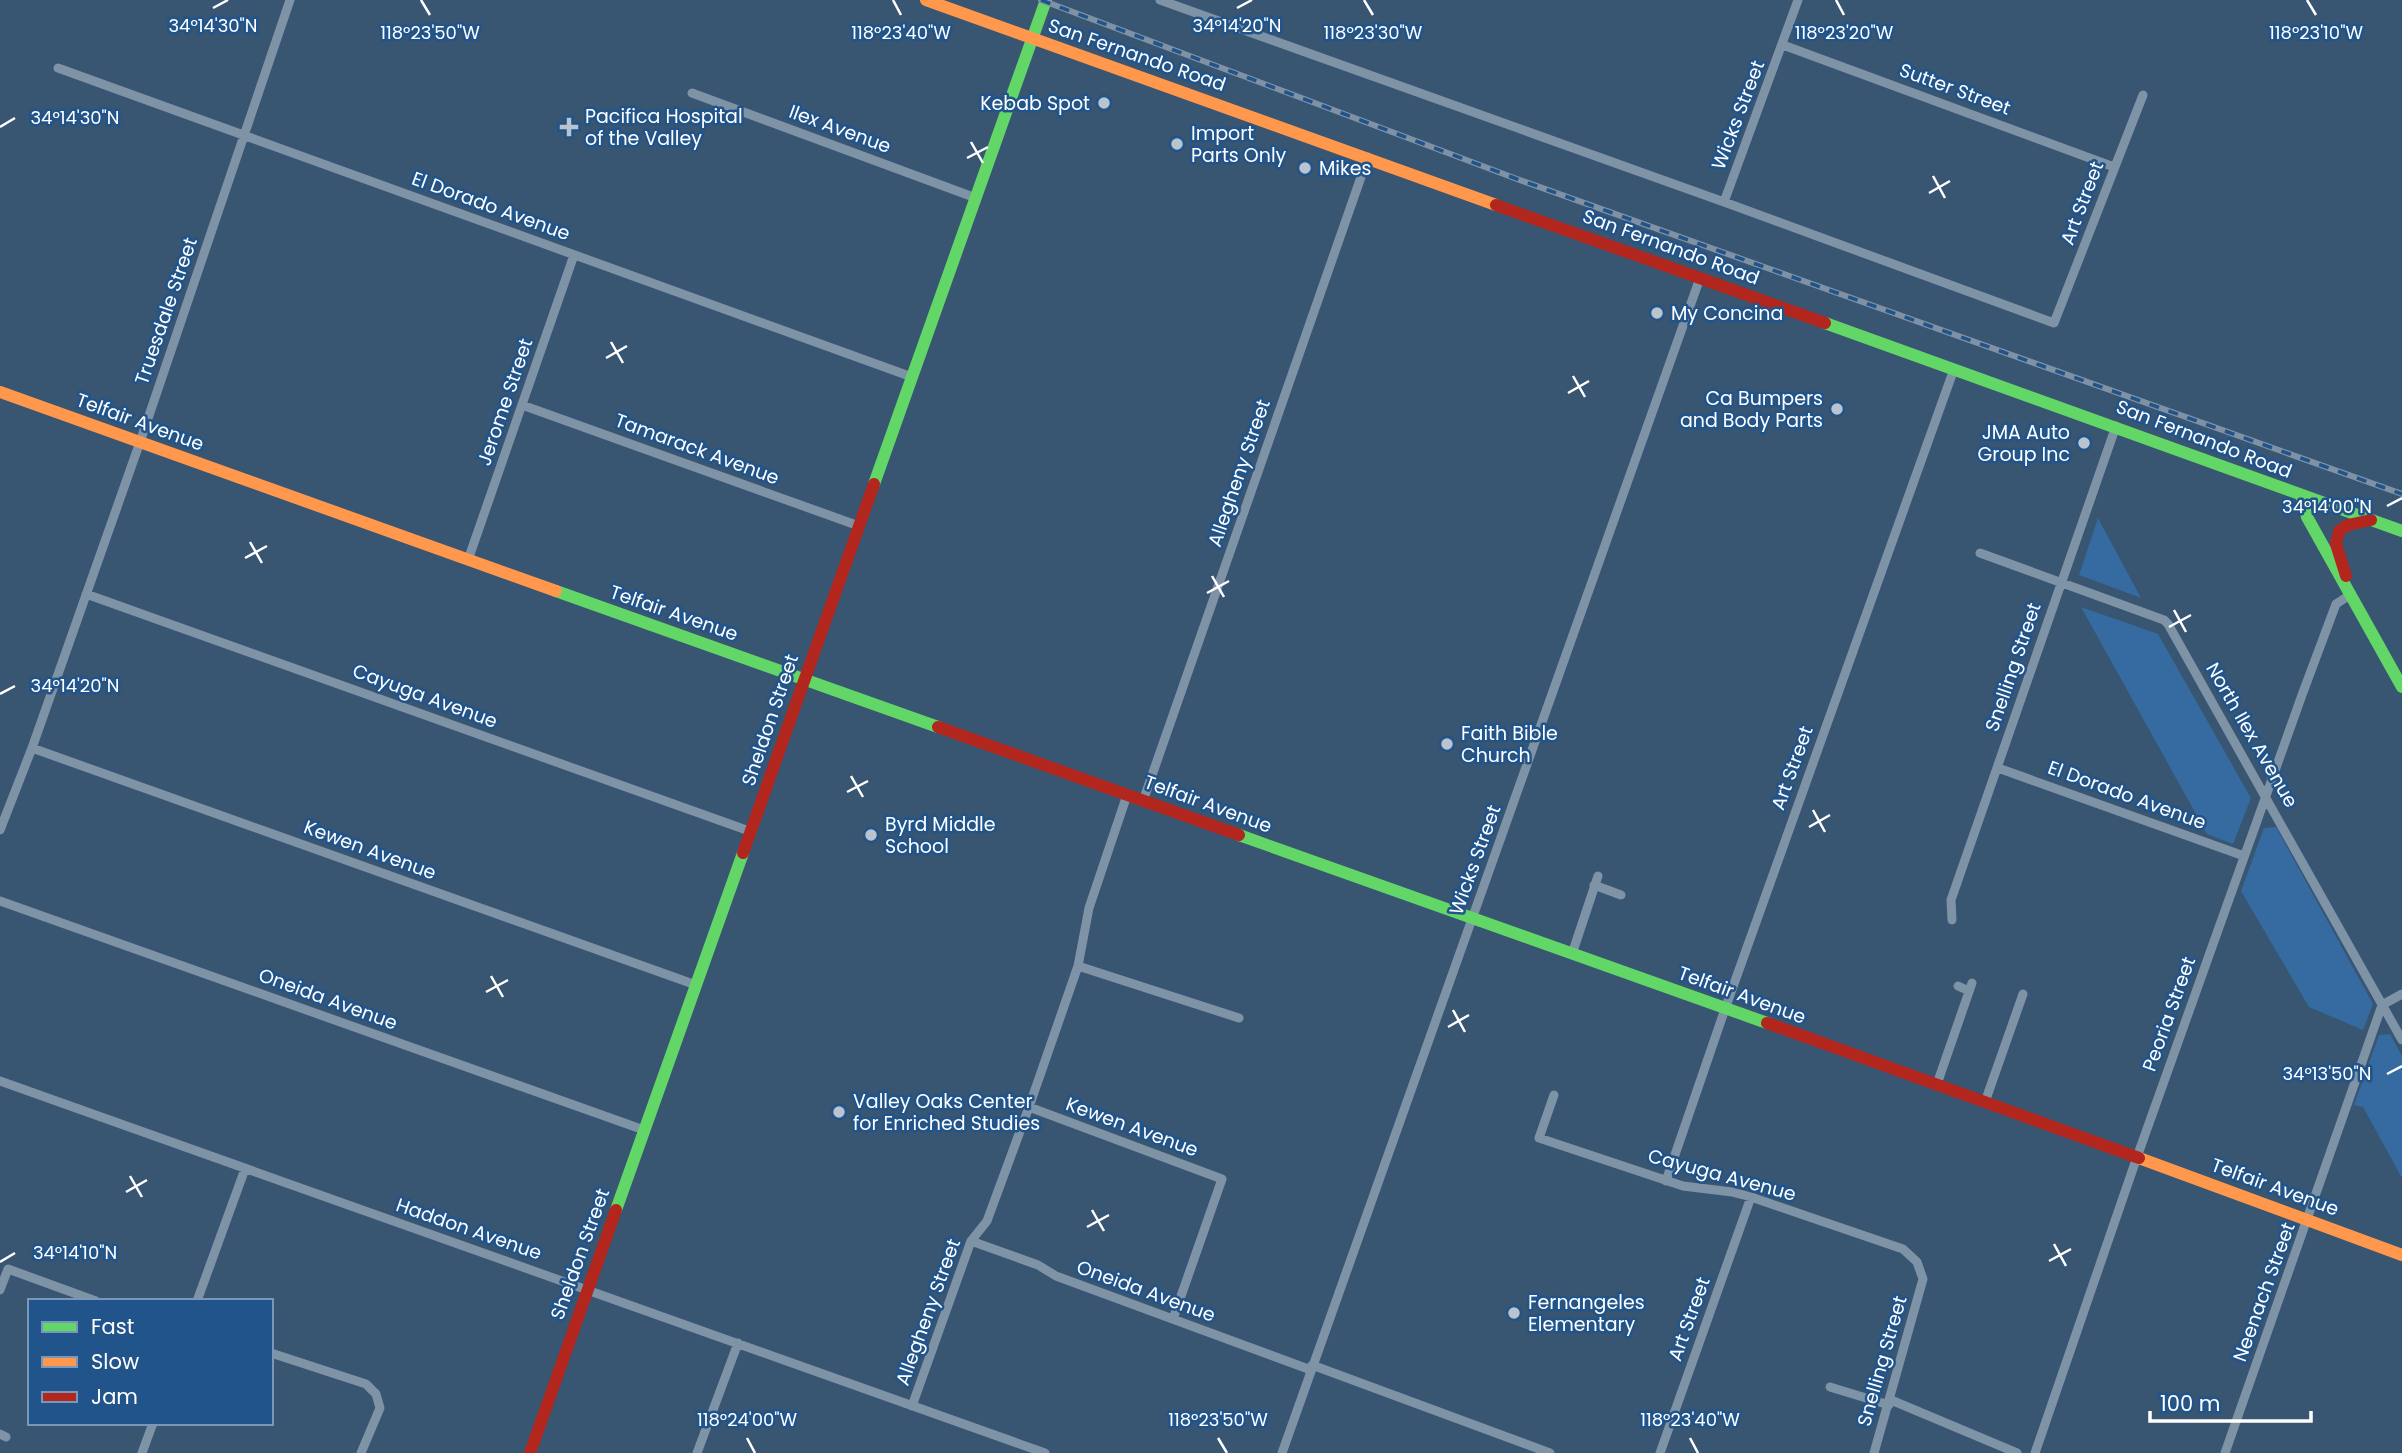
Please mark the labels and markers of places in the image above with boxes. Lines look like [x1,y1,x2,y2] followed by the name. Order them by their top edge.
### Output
[980,90,1090,117] place label: Kebab Spot
[1096,95,1112,111] marker: Kebab Spot
[585,103,743,152] place label: Pacifica Hospital of the Valley
[559,117,579,137] marker: Pacifica Hospital of the Valley
[1191,120,1287,169] place label: Import Parts Only
[1169,136,1185,152] marker: Import Parts Only
[1319,155,1372,182] place label: Mikes
[1297,160,1313,176] marker: Mikes
[1671,300,1783,327] place label: My Concina
[1649,305,1665,321] marker: My Concina
[1680,385,1823,434] place label: Ca Bumpers and Body Parts
[1829,401,1845,417] marker: Ca Bumpers and Body Parts
[1978,419,2070,468] place label: JMA Auto Group Inc
[2076,435,2092,451] marker: JMA Auto Group Inc
[1461,720,1558,769] place label: Faith Bible Church
[1439,736,1455,752] marker: Faith Bible Church
[885,811,996,860] place label: Byrd Middle School
[863,827,879,843] marker: Byrd Middle School
[853,1088,1040,1137] place label: Valley Oaks Center for Enriched Studies
[831,1104,847,1120] marker: Valley Oaks Center for Enriched Studies
[1528,1289,1645,1338] place label: Fernangeles Elementary
[1506,1305,1522,1321] marker: Fernangeles Elementary

